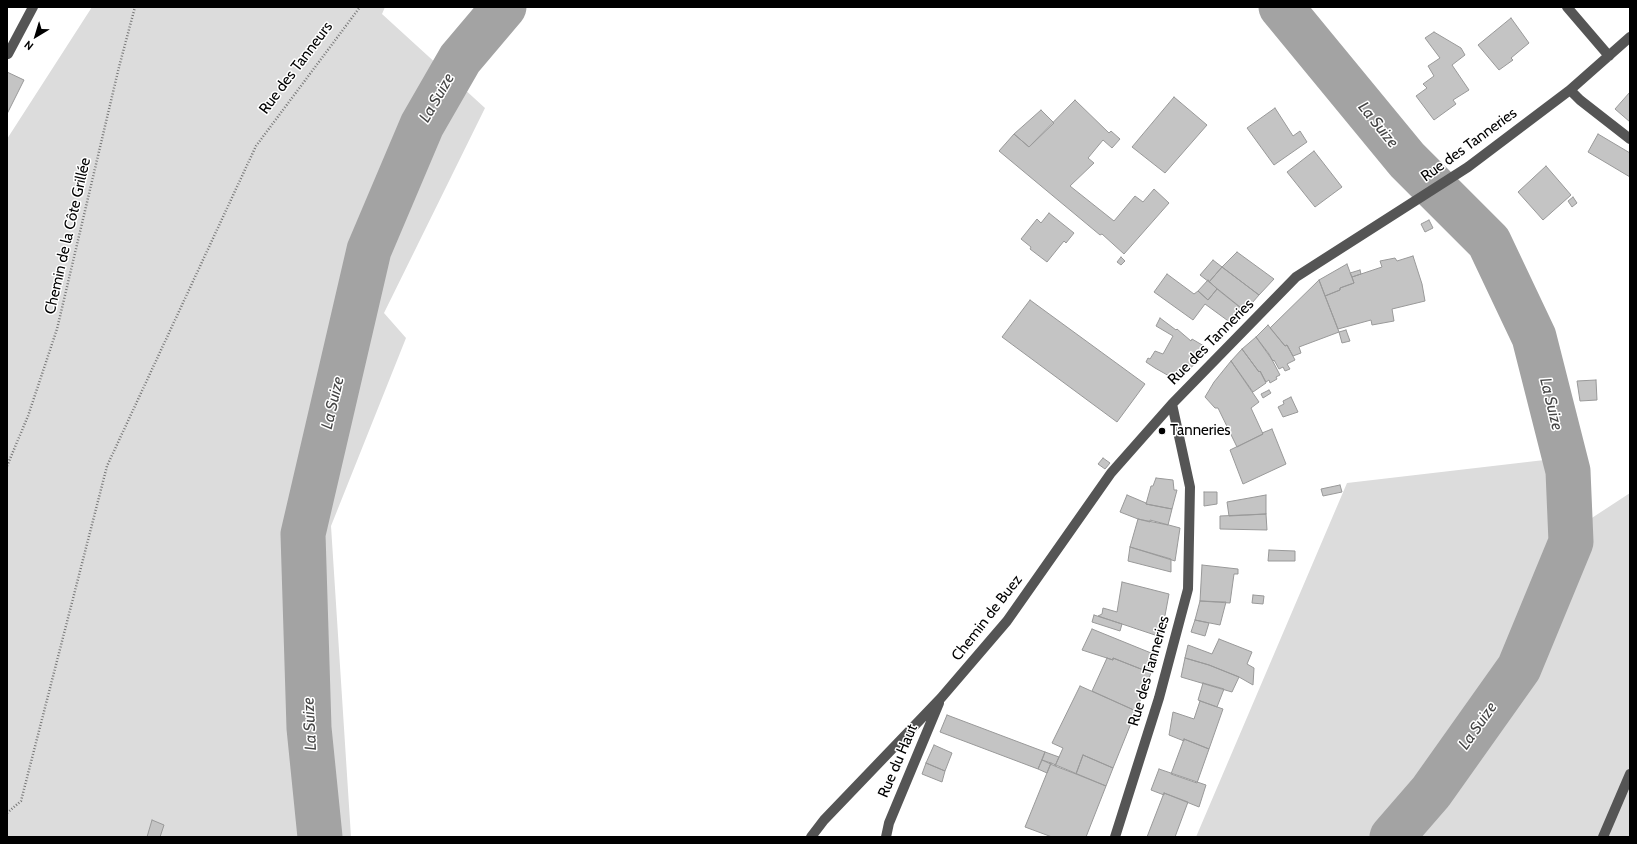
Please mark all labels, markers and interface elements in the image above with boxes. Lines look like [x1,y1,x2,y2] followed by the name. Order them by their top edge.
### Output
[16,16,56,56] north arrow
[255,18,337,118] street label: Rue des Tanneurs
[21,38,36,53] text: N
[415,70,459,126] water label: La Suize
[1354,98,1402,152] water label: La Suize
[1418,104,1520,186] street label: Rue des Tanneries
[41,156,95,316] street label: Chemin de la Côte Grillée
[1164,295,1258,389] street label: Rue des Tanneries
[318,375,348,431] water label: La Suize
[1535,376,1567,432] water label: La Suize
[1170,422,1231,440] place label: Tanneries
[1157,426,1167,436] marker: Tanneries
[948,571,1026,665] street label: Chemin de Buez
[1125,614,1173,728] street label: Rue des Tanneries
[299,697,321,751] water label: La Suize
[1455,699,1501,753] water label: La Suize
[874,722,922,800] street label: Rue du Haut

